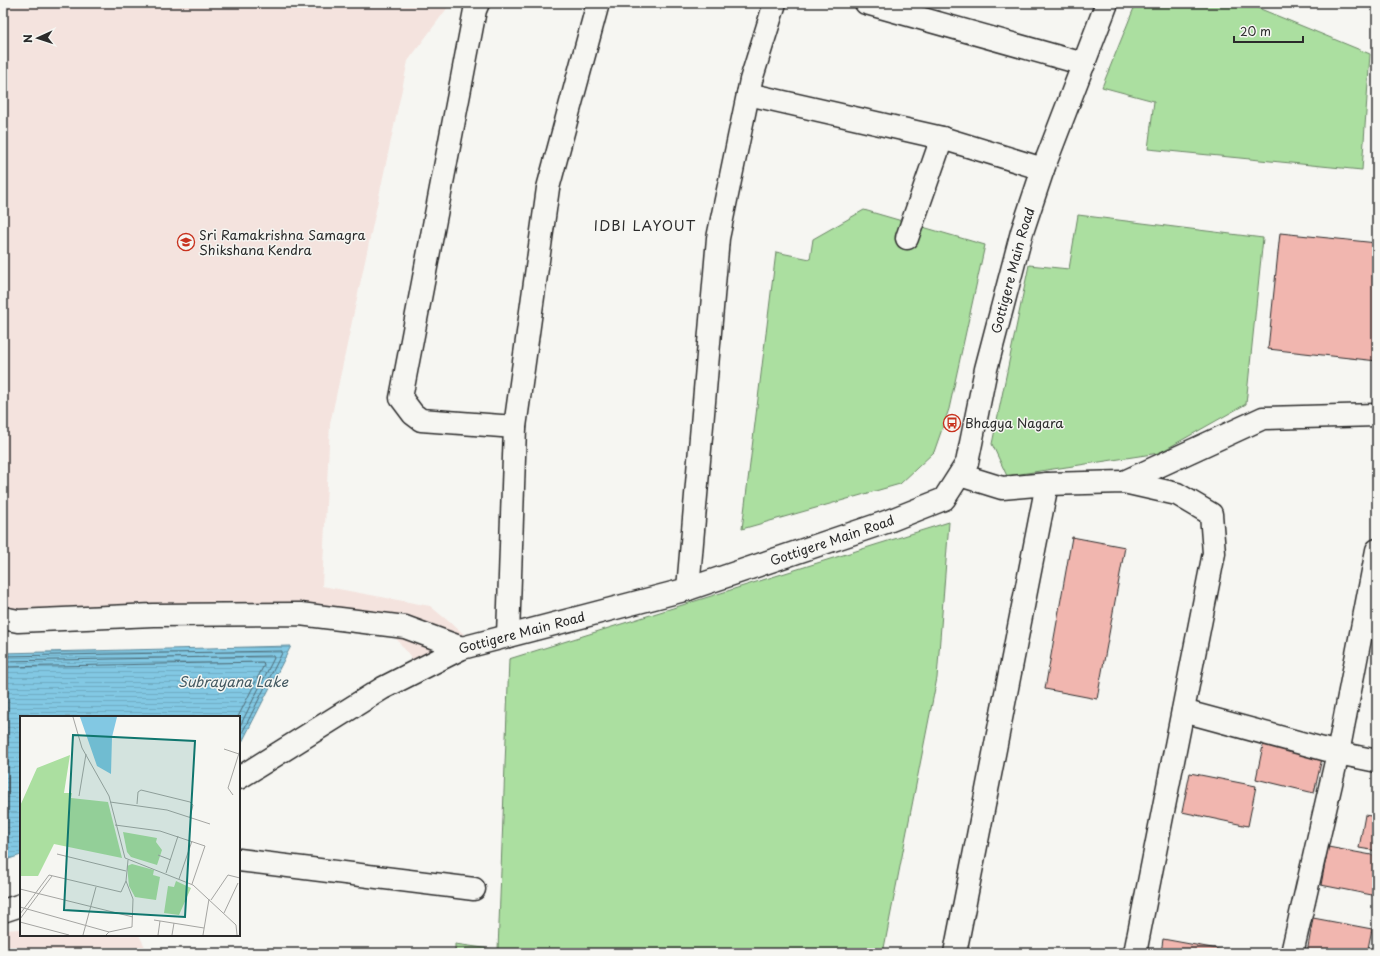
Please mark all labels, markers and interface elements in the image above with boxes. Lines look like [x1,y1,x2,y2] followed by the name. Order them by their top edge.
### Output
[18,18,58,58] north arrow
[1234,18,1303,44] scale bar
[1240,22,1271,40] text: 20 m
[19,33,36,43] text: N
[986,205,1039,336] street label: Gottigere Main Road
[594,215,696,236] district label: IDBI LAYOUT
[199,225,365,259] place label: Sri Ramakrishna Samagra Shikshana Kendra
[176,232,196,252] school or university icon: Sri Ramakrishna Samagra Shikshana Kendra
[942,413,962,433] bus stop icon: Bhagya Nagara
[965,413,1064,432] place label: Bhagya Nagara
[767,510,897,570] street label: Gottigere Main Road
[456,606,587,658] street label: Gottigere Main Road
[178,671,289,692] water label: Subrayana Lake
[20,716,240,936] inset map

